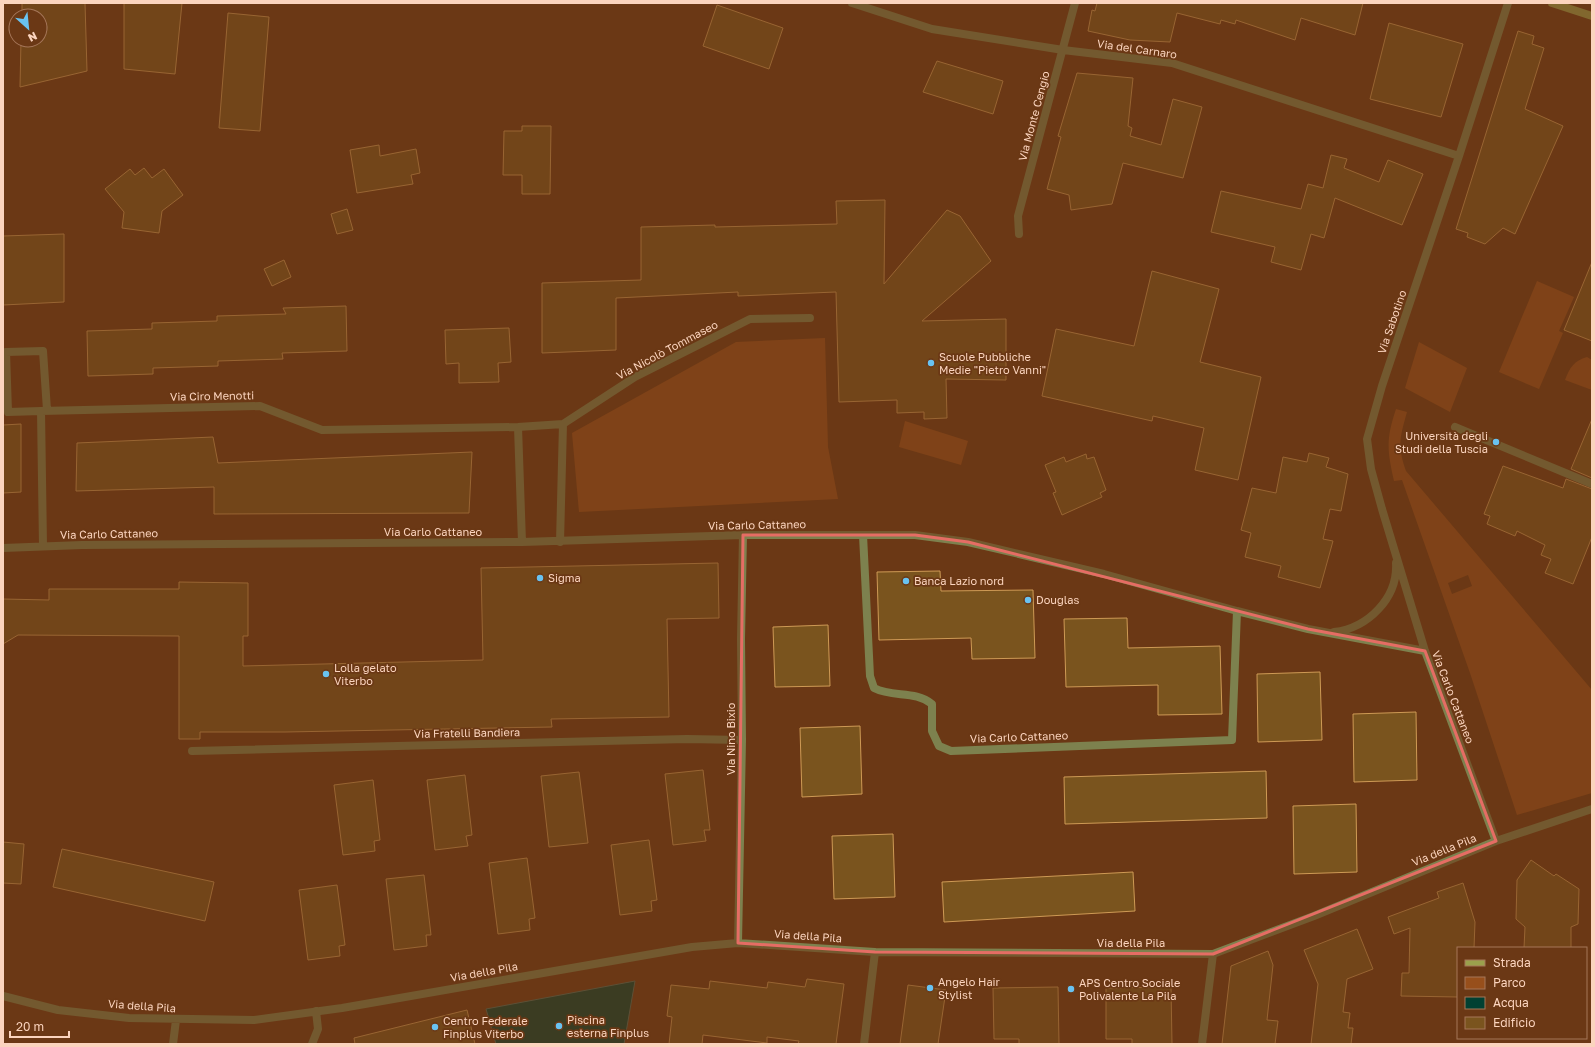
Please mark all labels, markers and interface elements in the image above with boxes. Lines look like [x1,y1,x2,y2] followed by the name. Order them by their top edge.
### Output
[8,8,48,48] north arrow
[26,30,39,45] text: N
[1096,36,1178,61] street label: Via del Carnaro
[1015,69,1052,162] street label: Via Monte Cengio
[1375,288,1409,355] street label: Via Sabotino
[614,317,720,382] street label: Via Nicolò Tommaseo
[939,350,1046,376] place label: Scuole Pubbliche Medie "Pietro Vanni"
[926,358,936,368] marker: Scuole Pubbliche Medie "Pietro Vanni"
[170,388,254,403] street label: Via Ciro Menotti
[1395,429,1488,455] place label: Università degli Studi della Tuscia
[1491,437,1501,447] marker: Università degli Studi della Tuscia
[708,517,807,532] street label: Via Carlo Cattaneo
[384,525,483,538] street label: Via Carlo Cattaneo
[60,526,159,541] street label: Via Carlo Cattaneo
[548,571,581,584] place label: Sigma
[535,573,545,583] marker: Sigma
[914,574,1004,587] place label: Banca Lazio nord
[901,576,911,586] marker: Banca Lazio nord
[1036,593,1079,606] place label: Douglas
[1023,595,1033,605] marker: Douglas
[1430,649,1477,745] street label: Via Carlo Cattaneo
[334,661,397,687] place label: Lolla gelato Viterbo
[321,669,331,679] marker: Lolla gelato Viterbo
[724,702,737,775] street label: Via Nino Bixio
[414,725,520,740] street label: Via Fratelli Bandiera
[970,728,1069,745] street label: Via Carlo Cattaneo
[1410,831,1478,868] street label: Via della Pila
[774,927,843,944] street label: Via della Pila
[1097,936,1165,949] street label: Via della Pila
[1457,947,1587,1039] legend
[1493,955,1531,970] text: Strada
[449,959,519,984] street label: Via della Pila
[938,975,1001,1001] place label: Angelo Hair Stylist
[1493,975,1526,990] text: Parco
[1079,976,1180,1002] place label: APS Centro Sociale Polivalente La Pila
[925,983,935,993] marker: Angelo Hair Stylist
[1066,984,1076,994] marker: APS Centro Sociale Polivalente La Pila
[1493,995,1529,1010] text: Acqua
[108,997,177,1014] street label: Via della Pila
[10,1013,69,1039] scale bar
[567,1013,649,1039] place label: Piscina esterna Finplus
[443,1014,528,1040] place label: Centro Federale Finplus Viterbo
[1493,1015,1535,1030] text: Edificio
[16,1019,44,1034] text: 20 m
[554,1021,564,1031] marker: Piscina esterna Finplus
[430,1022,440,1032] marker: Centro Federale Finplus Viterbo

